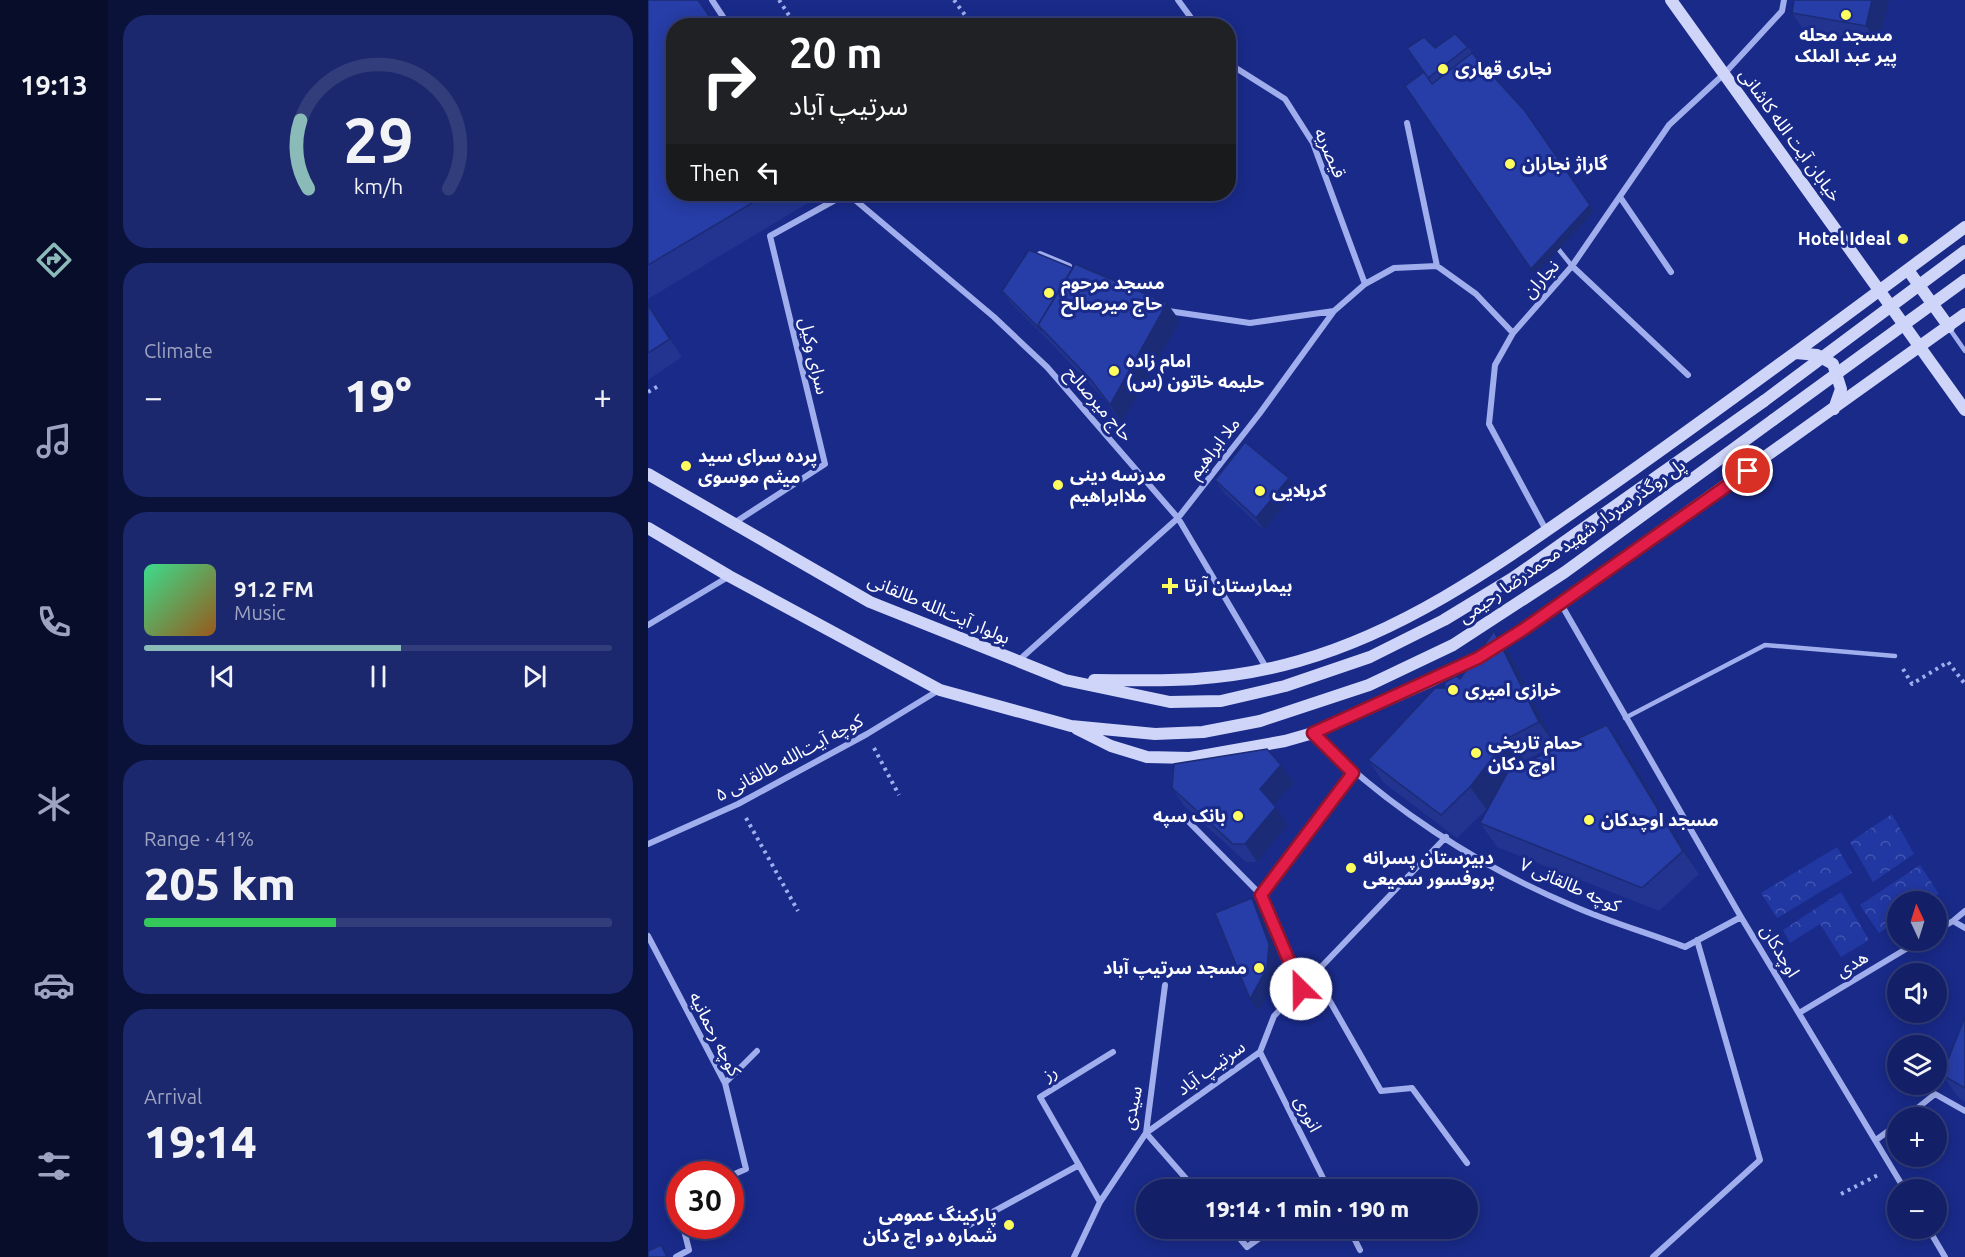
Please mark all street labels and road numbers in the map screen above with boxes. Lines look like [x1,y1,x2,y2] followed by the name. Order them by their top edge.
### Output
[1734,64,1846,206] street label: خیابان آیت الله کاشانی
[1309,125,1351,181] street label: قیصریه
[1518,255,1564,303] street label: نجاران
[794,315,834,397] street label: سرای وکیل
[1059,362,1138,447] street label: حاج میرصالح
[1183,413,1246,484] street label: ملا ابراهیم
[1454,454,1690,628] street label: پل روگذر سردار شهید محمدرضا رحیمی
[865,569,1013,649] street label: بولوار آیت‌الله طالقانی
[711,709,867,806] street label: کوچه آیت‌الله طالقانی ۵
[1516,853,1624,917] street label: کوچه طالقانی ۷
[1756,921,1804,981] street label: اوچدکان
[1832,946,1872,982] street label: هدی
[684,988,746,1080] street label: کوچه رحمانیه
[1172,1036,1250,1101] street label: سرتیپ آباد
[1038,1060,1061,1086] street label: رز
[1117,1084,1147,1132] street label: سیدی
[1290,1092,1326,1136] street label: انوری

